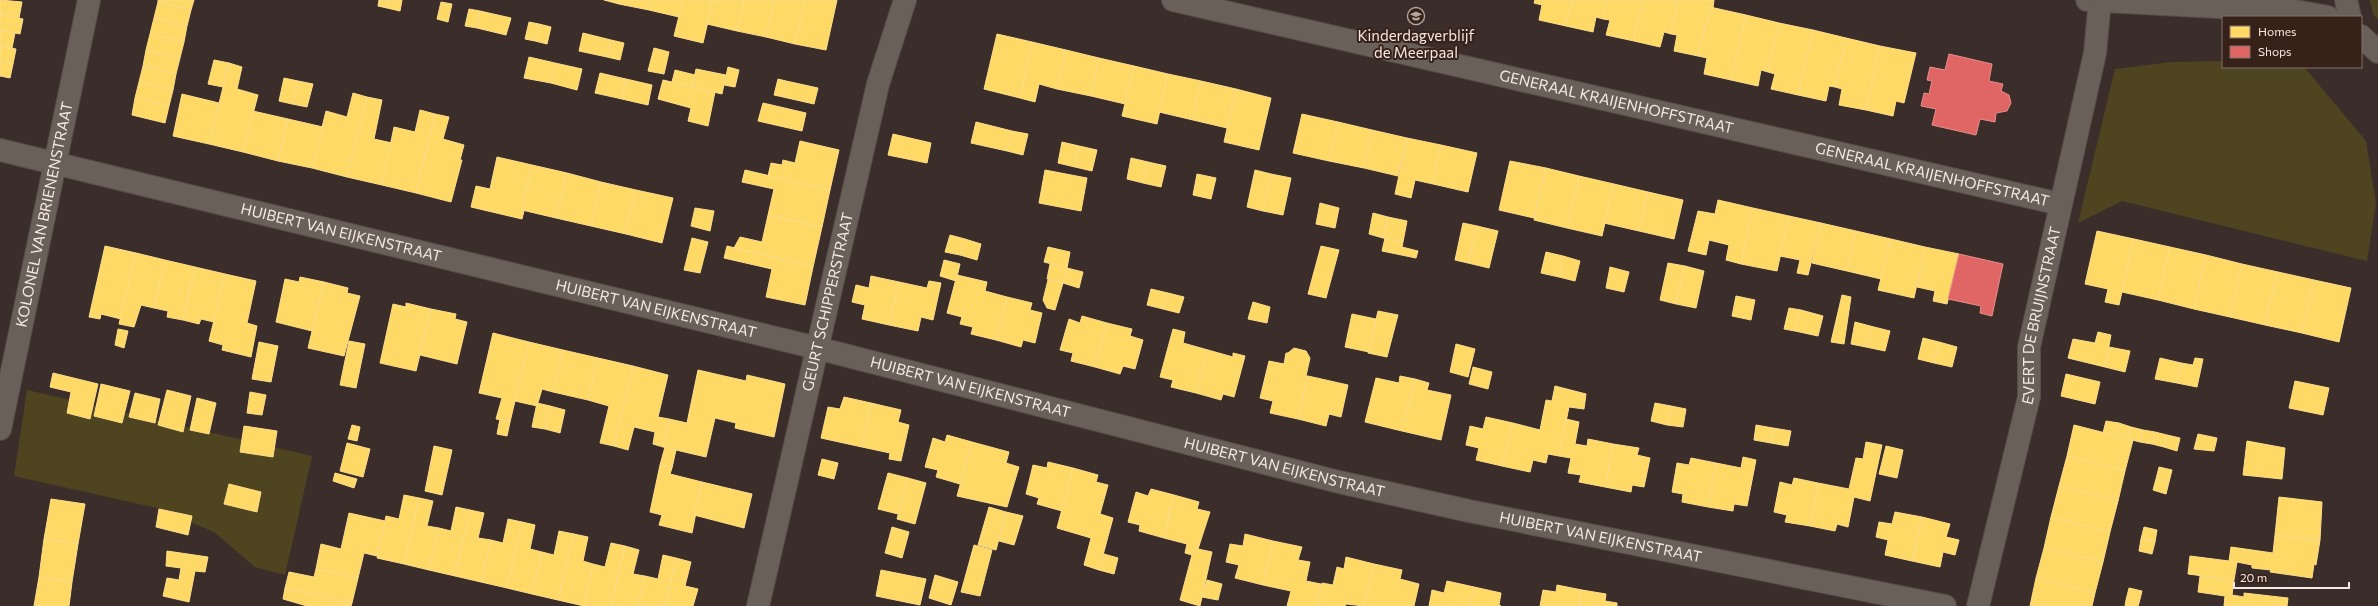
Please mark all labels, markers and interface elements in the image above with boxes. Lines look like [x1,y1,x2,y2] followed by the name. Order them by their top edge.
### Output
[1406,6,1426,26] school or university icon: Kinderdagverblijf de Meerpaal
[2222,16,2362,68] legend
[2258,24,2296,38] text: Homes
[1357,26,1475,61] place label: Kinderdagverblijf de Meerpaal
[2258,44,2292,58] text: Shops
[1498,65,1736,137] street label: GENERAAL KRAIJENHOFFSTRAAT
[11,100,76,329] street label: KOLONEL VAN BRIENENSTRAAT
[1814,138,2052,209] street label: GENERAAL KRAIJENHOFFSTRAAT
[239,199,444,265] street label: HUIBERT VAN EIJKENSTRAAT
[798,210,856,393] street label: GEURT SCHIPPERSTRAAT
[2017,224,2064,406] street label: EVERT DE BRUIJNSTRAAT
[554,275,759,341] street label: HUIBERT VAN EIJKENSTRAAT
[869,352,1073,421] street label: HUIBERT VAN EIJKENSTRAAT
[1182,433,1387,500] street label: HUIBERT VAN EIJKENSTRAAT
[1498,507,1704,565] street label: HUIBERT VAN EIJKENSTRAAT
[2234,564,2349,590] scale bar
[2240,570,2267,584] text: 20 m

